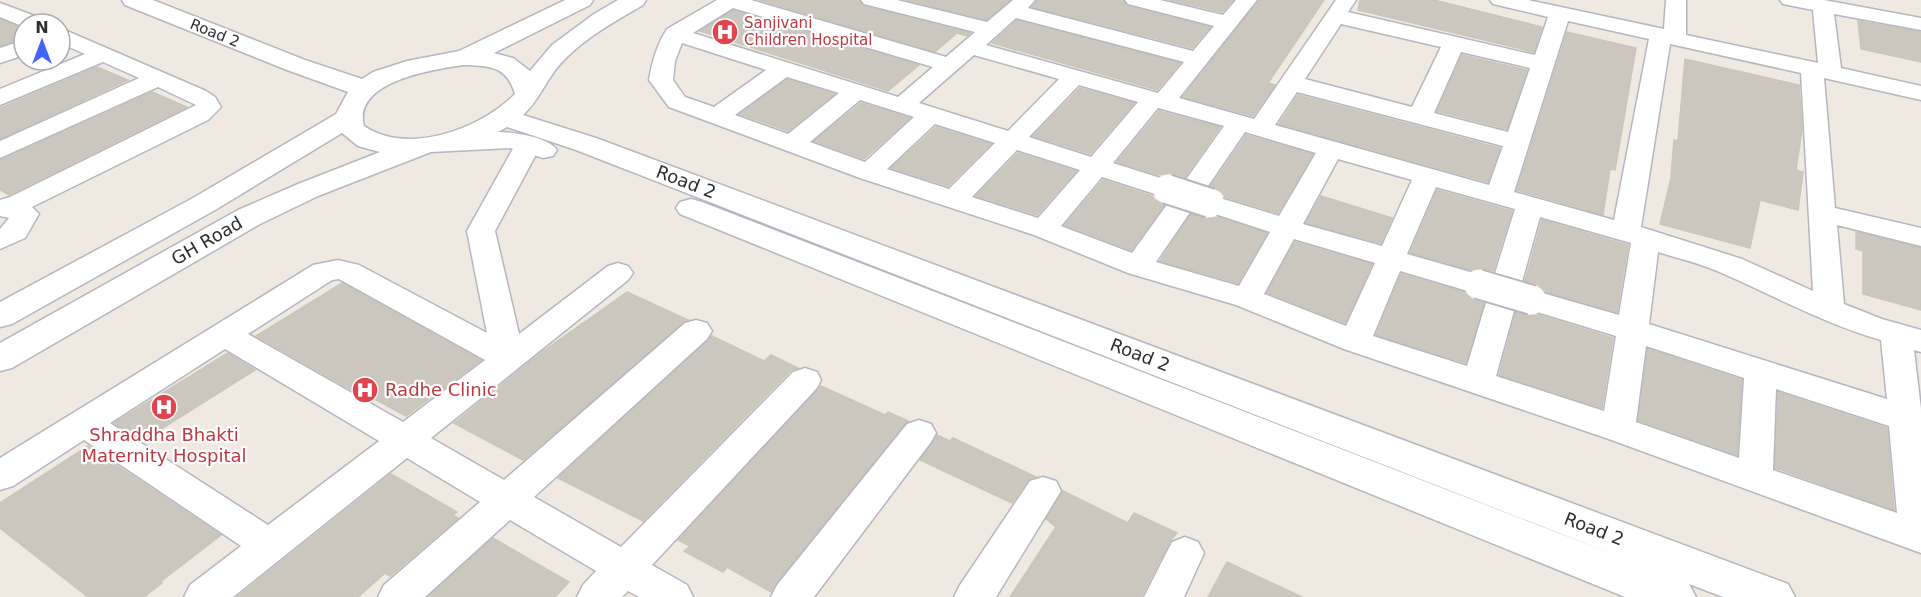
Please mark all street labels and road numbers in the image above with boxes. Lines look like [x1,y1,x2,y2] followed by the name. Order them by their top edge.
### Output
[188,15,242,51] street label: Road 2
[653,161,719,203] street label: Road 2
[168,212,246,269] street label: GH Road
[1107,334,1173,376] street label: Road 2
[1561,508,1627,550] street label: Road 2

